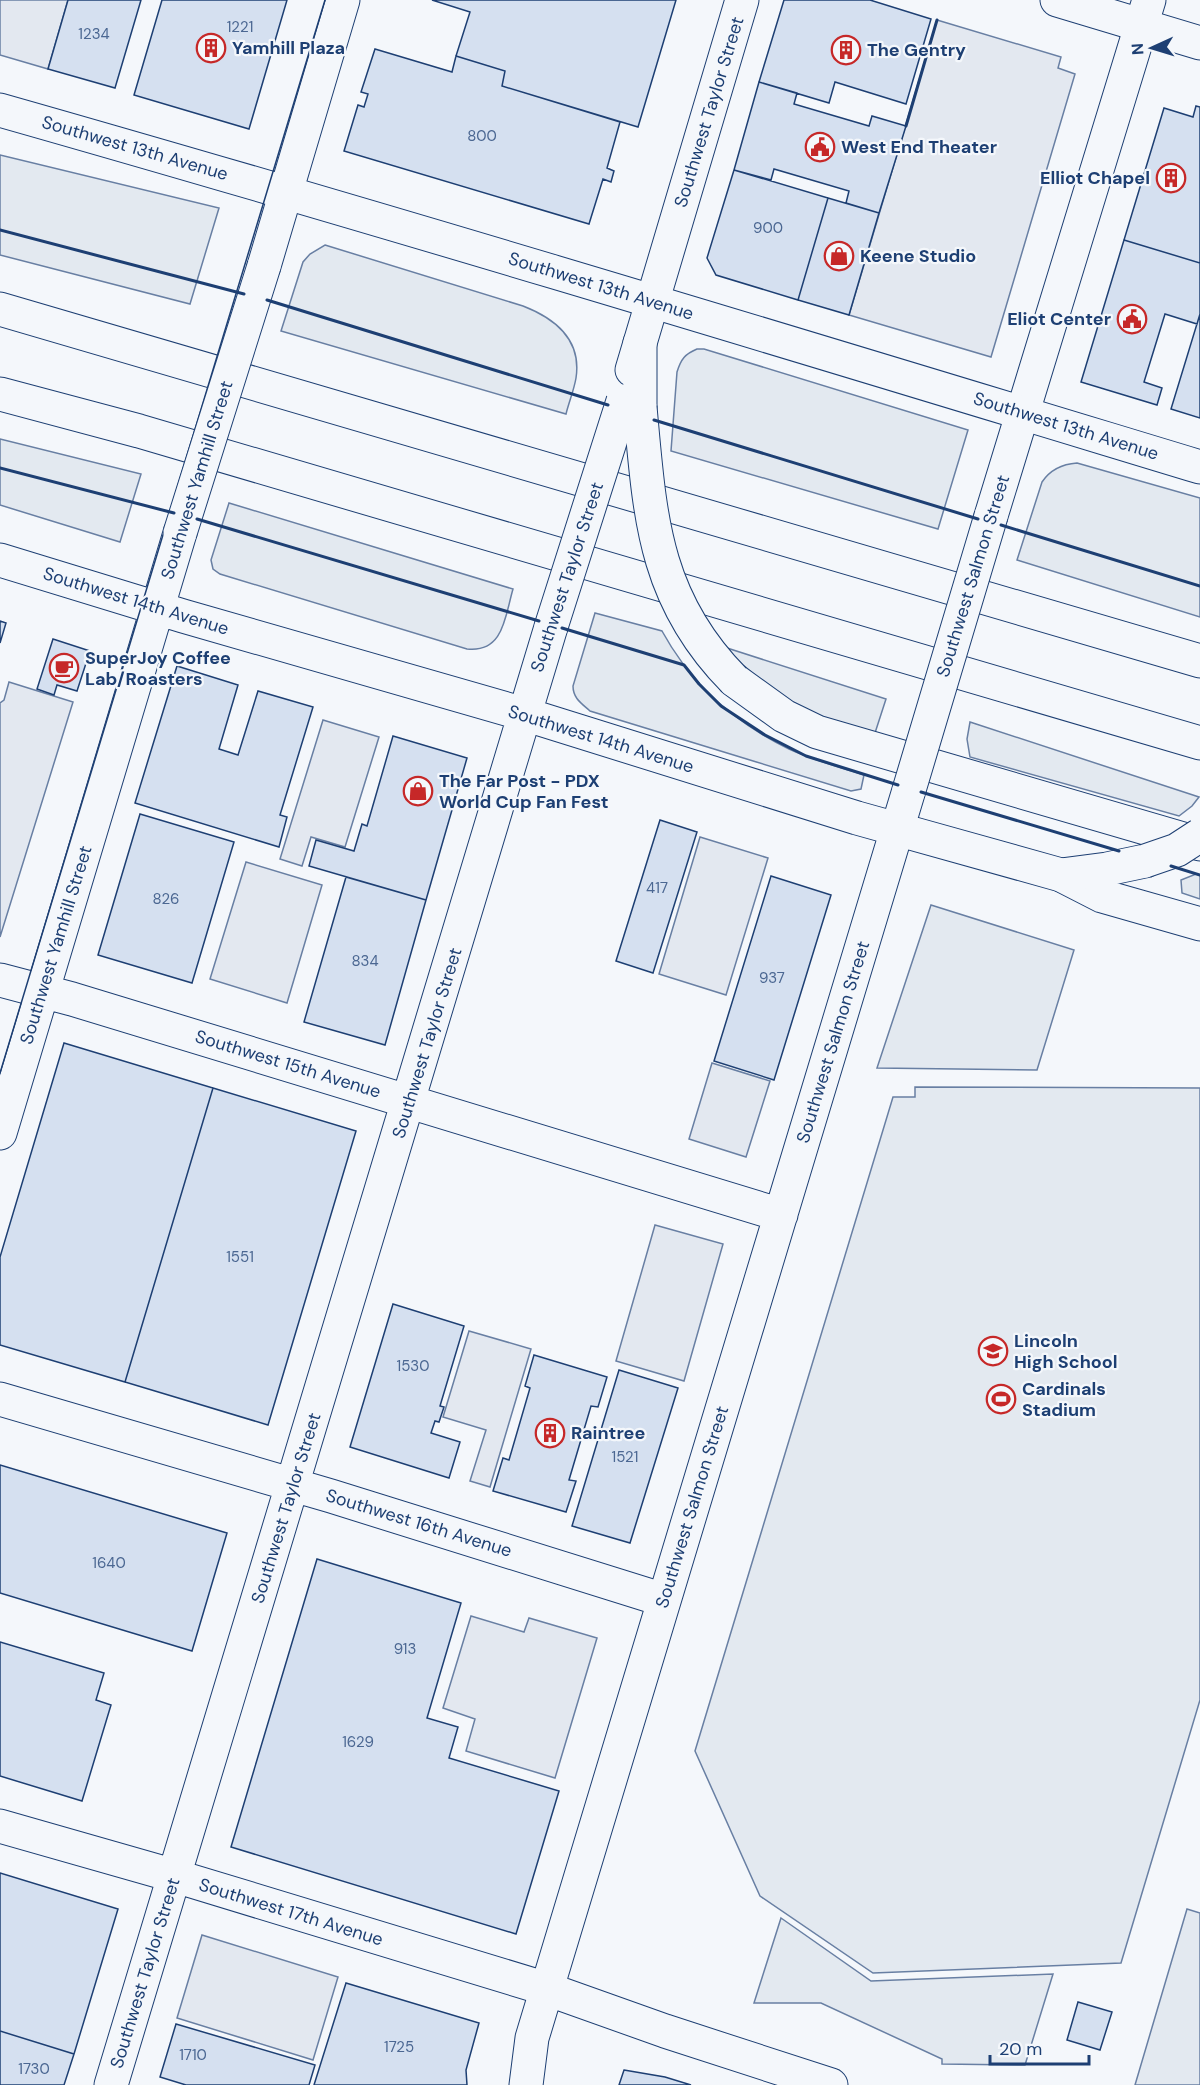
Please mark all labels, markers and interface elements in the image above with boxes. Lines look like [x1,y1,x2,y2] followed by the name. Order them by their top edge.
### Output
[669,14,749,210] street label: Southwest Taylor Street
[227,17,253,37] house number: 1221
[1122,18,1182,78] north arrow
[78,24,110,44] house number: 1234
[195,32,227,64] building icon: Yamhill Plaza
[830,34,862,66] building icon: The Gentry
[232,36,345,60] place label: Yamhill Plaza
[867,38,966,62] place label: The Gentry
[1127,42,1148,56] text: N
[39,110,231,186] street label: Southwest 13th Avenue
[467,126,497,146] house number: 800
[804,131,836,163] public building icon: West End Theater
[841,135,997,159] place label: West End Theater
[1155,162,1187,194] building icon: Elliot Chapel
[1040,166,1150,190] place label: Elliot Chapel
[753,218,783,238] house number: 900
[823,240,855,272] shop icon: Keene Studio
[860,244,976,268] place label: Keene Studio
[505,246,697,326] street label: Southwest 13th Avenue
[1116,303,1148,335] public building icon: Eliot Center
[1007,307,1111,331] place label: Eliot Center
[155,378,239,582] street label: Southwest Yamhill Street
[970,386,1162,466] street label: Southwest 13th Avenue
[931,472,1015,680] street label: Southwest Salmon Street
[525,479,609,675] street label: Southwest Taylor Street
[40,561,232,641] street label: Southwest 14th Avenue
[85,646,231,691] place label: SuperJoy Coffee Lab/Roasters
[48,652,80,684] cafe icon: SuperJoy Coffee Lab/Roasters
[505,699,697,779] street label: Southwest 14th Avenue
[439,769,609,814] place label: The Far Post - PDX World Cup Fan Fest
[402,775,434,807] shop icon: The Far Post - PDX World Cup Fan Fest
[14,843,98,1047] street label: Southwest Yamhill Street
[646,878,668,898] house number: 417
[153,889,179,909] house number: 826
[791,938,875,1146] street label: Southwest Salmon Street
[387,945,467,1141] street label: Southwest Taylor Street
[351,951,379,971] house number: 834
[759,968,785,988] house number: 937
[192,1024,384,1104] street label: Southwest 15th Avenue
[226,1247,254,1267] house number: 1551
[1014,1329,1118,1374] place label: Lincoln High School
[977,1335,1009,1367] school or university icon: Lincoln High School
[397,1356,429,1376] house number: 1530
[1022,1377,1106,1422] place label: Cardinals Stadium
[985,1383,1017,1415] sports icon: Cardinals Stadium
[650,1403,734,1611] street label: Southwest Salmon Street
[246,1410,326,1606] street label: Southwest Taylor Street
[534,1417,566,1449] building icon: Raintree
[571,1421,645,1445] place label: Raintree
[612,1447,638,1467] house number: 1521
[323,1483,515,1563] street label: Southwest 16th Avenue
[92,1553,126,1573] house number: 1640
[394,1639,416,1659] house number: 913
[342,1732,374,1752] house number: 1629
[196,1873,386,1951] street label: Southwest 17th Avenue
[105,1875,185,2071] street label: Southwest Taylor Street
[990,2028,1089,2066] scale bar
[384,2037,414,2057] house number: 1725
[999,2037,1042,2061] text: 20 m
[179,2045,207,2065] house number: 1710
[18,2059,50,2079] house number: 1730

